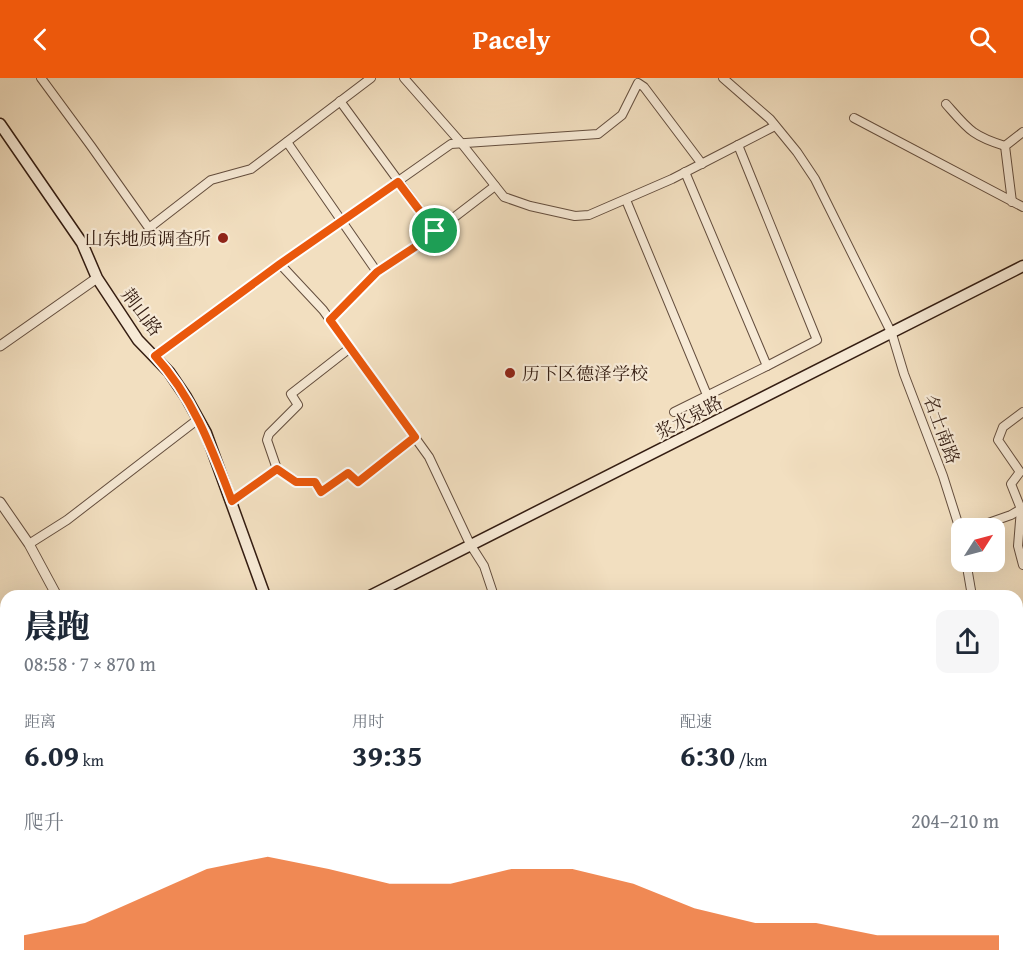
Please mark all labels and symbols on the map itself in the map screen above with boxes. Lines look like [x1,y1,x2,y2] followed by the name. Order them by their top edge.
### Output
[409,205,460,256] pin
[85,225,211,252] place label: 山东地质调查所
[216,231,230,245] marker: 山东地质调查所
[115,282,169,342] street label: 荆山路
[522,360,648,387] place label: 历下区德泽学校
[503,366,517,380] marker: 历下区德泽学校
[651,389,727,445] street label: 浆水泉路
[917,391,967,467] street label: 名士南路
[951,518,1005,572] north arrow

